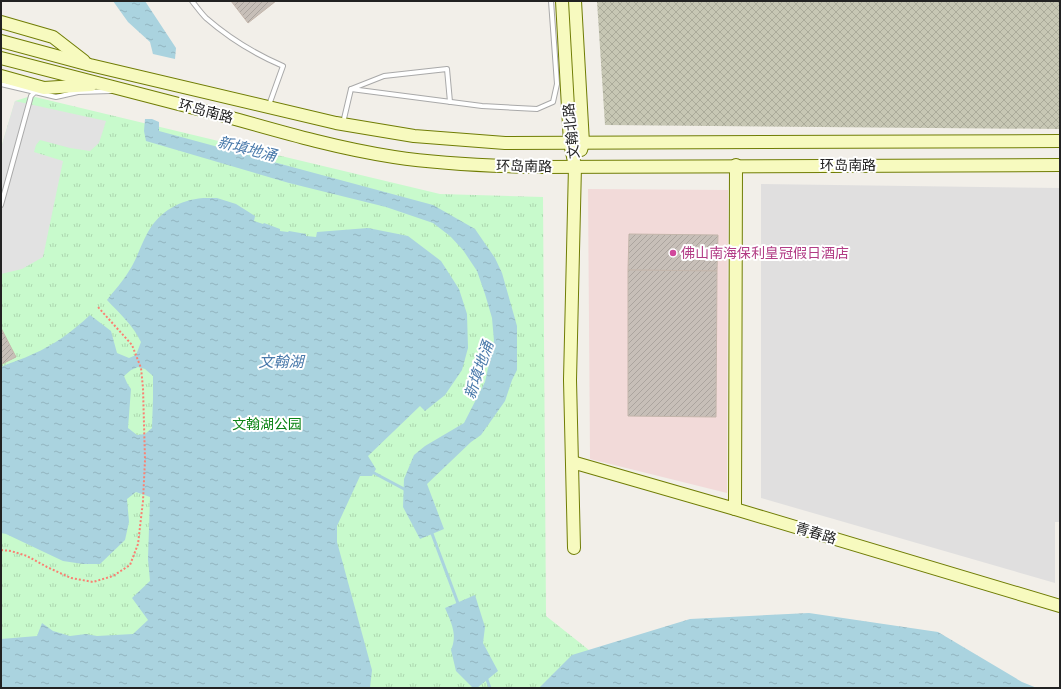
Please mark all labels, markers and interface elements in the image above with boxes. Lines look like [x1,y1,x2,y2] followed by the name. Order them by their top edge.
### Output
[176,95,235,128] street label: 环岛南路
[559,102,584,160] street label: 文翰北路
[215,132,280,166] water label: 新填地涌
[820,156,876,175] street label: 环岛南路
[496,157,552,176] street label: 环岛南路
[681,244,849,263] place label: 佛山南海保利皇冠假日酒店
[668,248,678,258] marker: 佛山南海保利皇冠假日酒店
[460,336,499,402] water label: 新填地涌
[258,352,305,372] water label: 文翰湖
[232,415,302,434] park label: 文翰湖公园
[793,518,839,549] street label: 青春路

